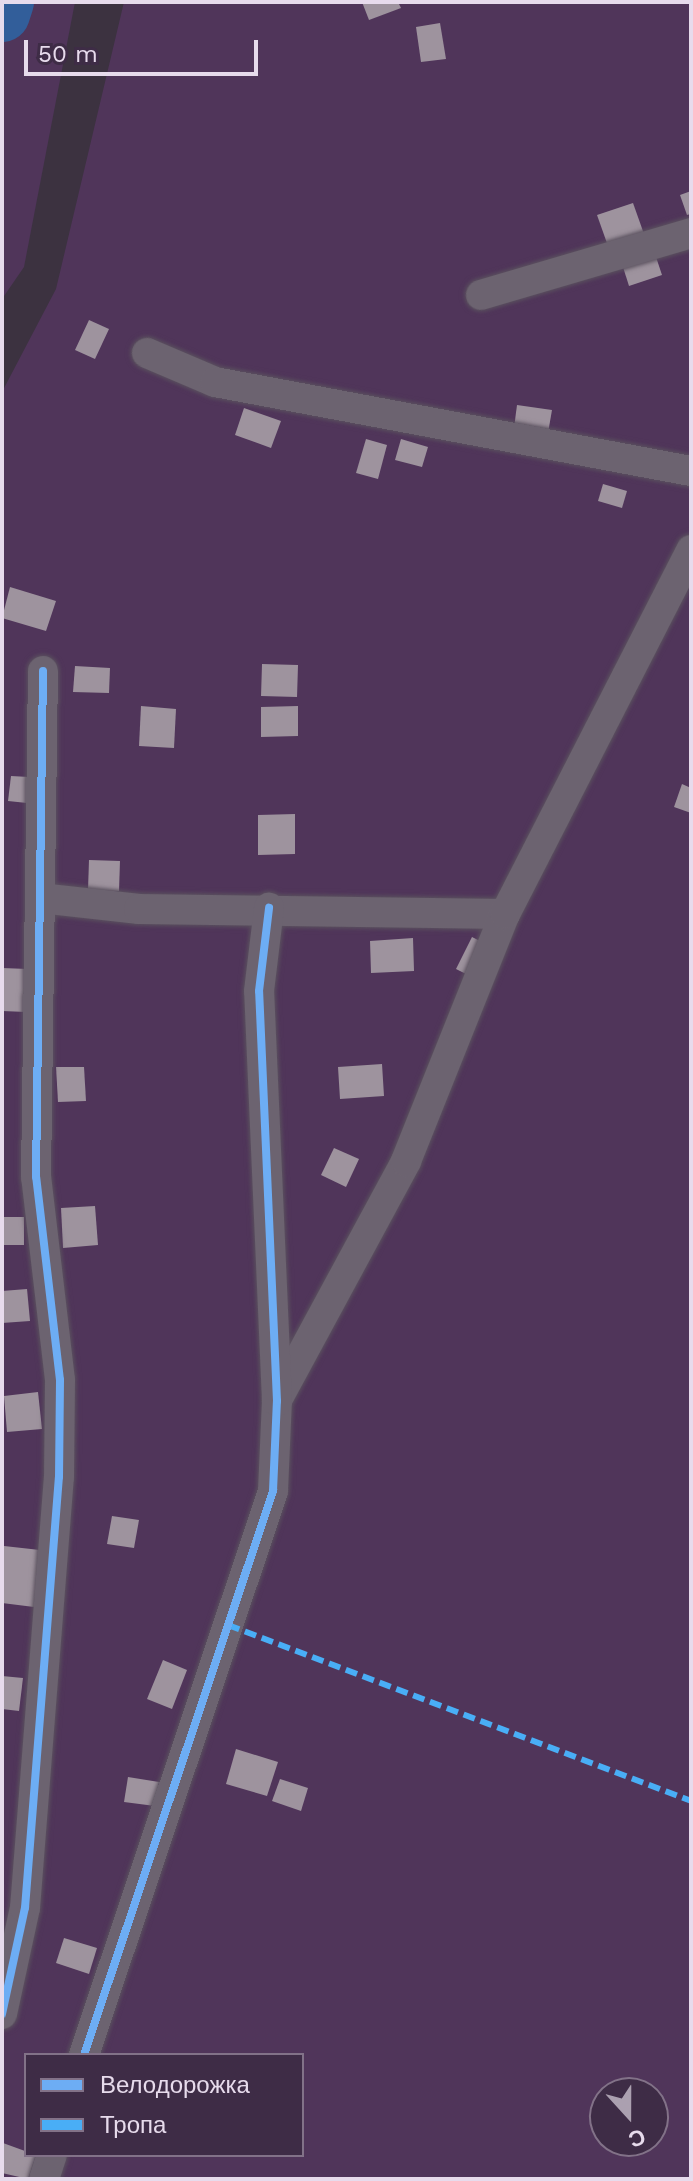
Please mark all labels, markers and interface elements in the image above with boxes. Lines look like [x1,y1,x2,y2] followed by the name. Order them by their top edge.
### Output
[28,24,262,74] scale bar
[38,40,98,68] text: 50 m
[24,2053,304,2157] legend
[100,2071,250,2099] text: Велодорожка
[589,2077,669,2157] north arrow
[100,2111,166,2139] text: Тропа
[625,2123,649,2153] text: С

